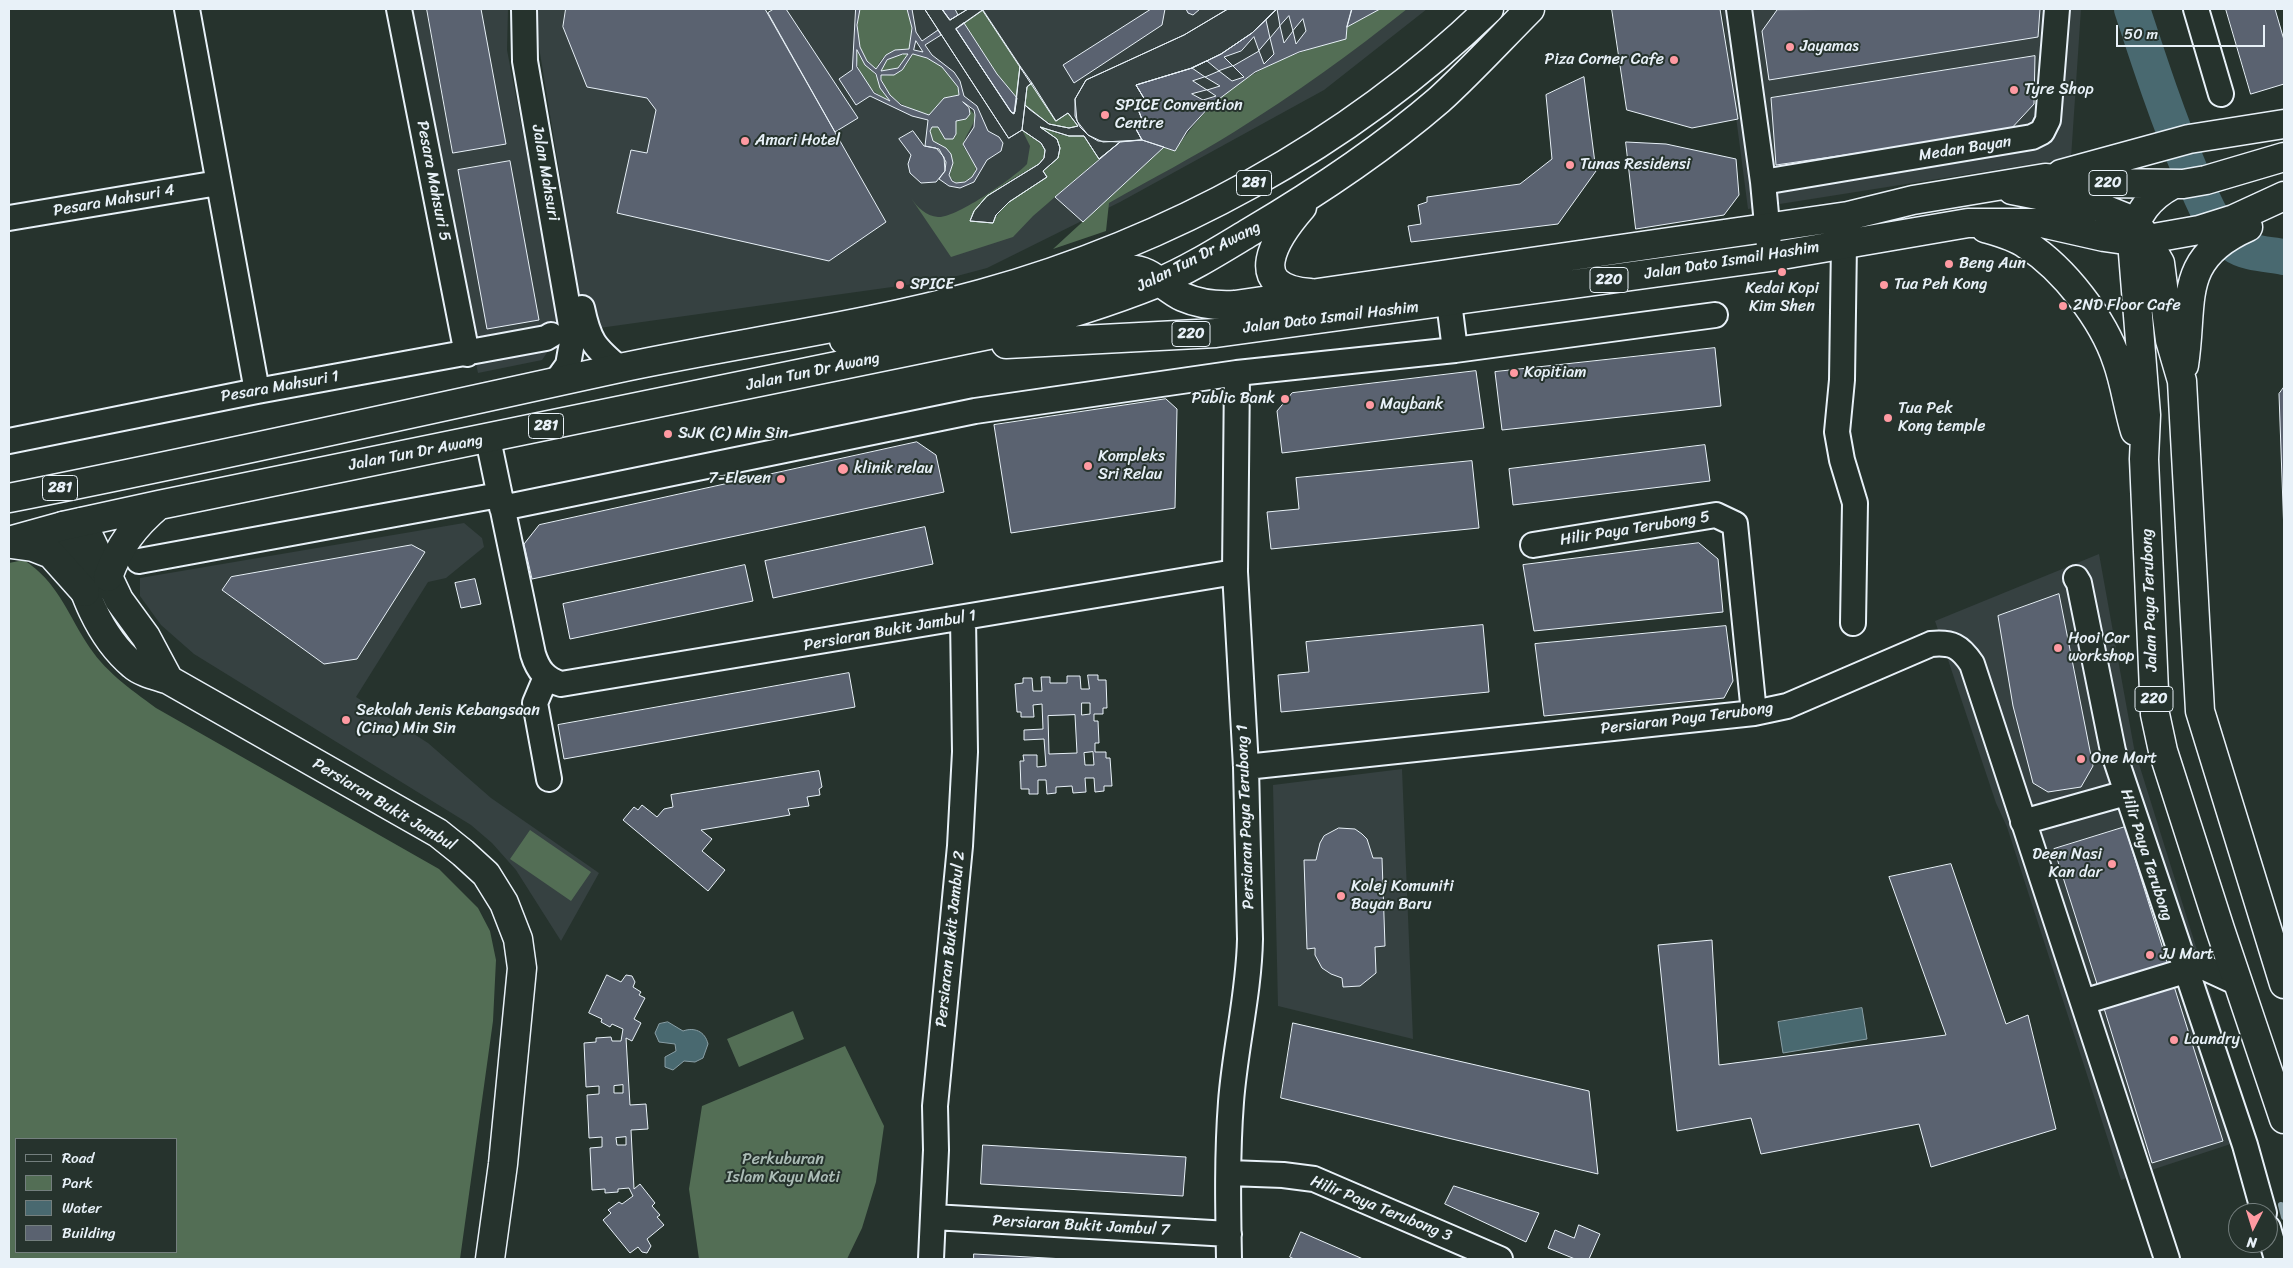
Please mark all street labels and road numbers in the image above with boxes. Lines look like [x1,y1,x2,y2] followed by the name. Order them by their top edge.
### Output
[412,119,454,243] street label: Pesara Mahsuri 5
[527,123,563,223] street label: Jalan Mahsuri
[1917,132,2013,166] street label: Medan Bayan
[1236,170,1272,196] road number: 281
[2089,170,2127,196] road number: 220
[52,181,176,221] street label: Pesara Mahsuri 4
[1134,218,1264,296] street label: Jalan Tun Dr Awang
[1643,238,1821,284] street label: Jalan Dato Ismail Hashim
[1590,268,1628,292] road number: 220
[1242,298,1420,338] street label: Jalan Dato Ismail Hashim
[1172,322,1210,346] road number: 220
[744,348,882,396] street label: Jalan Tun Dr Awang
[219,367,341,407] street label: Pesara Mahsuri 1
[528,414,564,438] road number: 281
[347,431,485,475] street label: Jalan Tun Dr Awang
[42,476,78,500] road number: 281
[1559,508,1711,550] street label: Hilir Paya Terubong 5
[2138,528,2162,672] street label: Jalan Paya Terubong
[802,606,978,656] street label: Persiaran Bukit Jambul 1
[2135,686,2173,712] road number: 220
[1599,699,1775,739] street label: Persiaran Paya Terubong
[1233,724,1259,910] street label: Persiaran Paya Terubong 1
[309,755,459,855] street label: Persiaran Bukit Jambul
[2116,787,2176,923] street label: Hilir Paya Terubong
[932,850,970,1028] street label: Persiaran Bukit Jambul 2
[1308,1172,1454,1246] street label: Hilir Paya Terubong 3
[992,1212,1170,1240] street label: Persiaran Bukit Jambul 7

